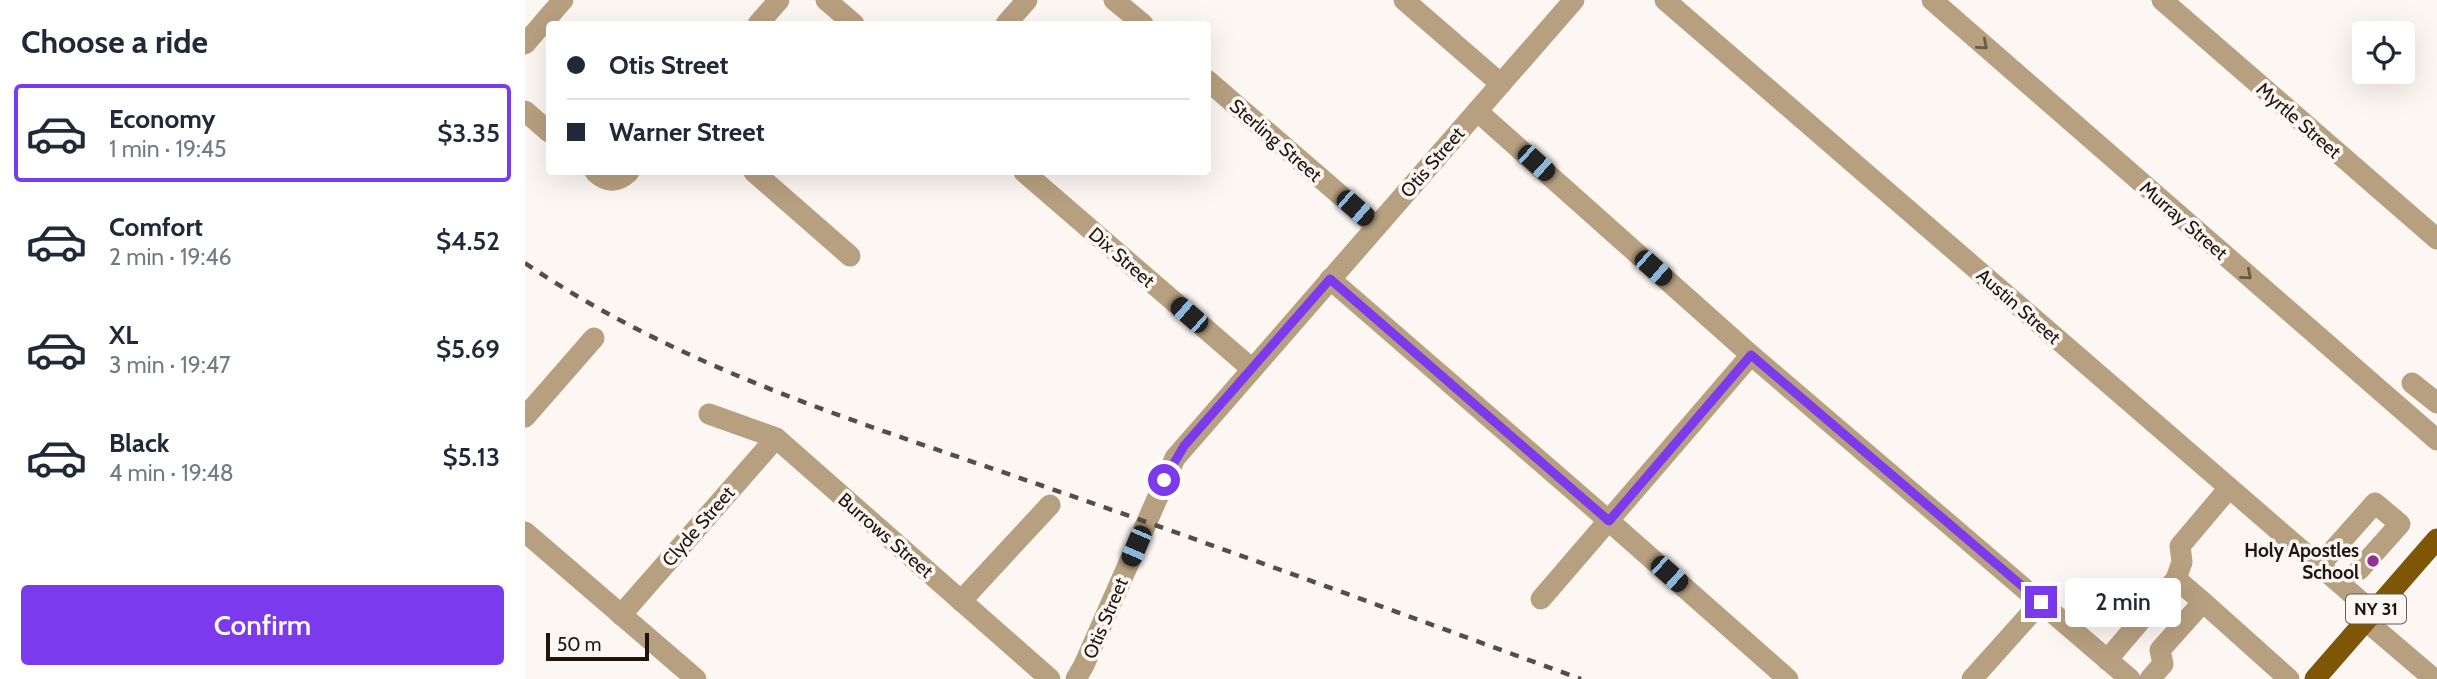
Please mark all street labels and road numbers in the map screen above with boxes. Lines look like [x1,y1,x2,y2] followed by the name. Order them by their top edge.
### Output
[2252,78,2346,164] street label: Myrtle Street
[1225,94,1327,187] street label: Sterling Street
[1395,122,1470,202] street label: Otis Street
[2135,176,2233,265] street label: Murray Street
[1084,223,1160,293] street label: Dix Street
[1972,264,2066,349] street label: Austin Street
[657,481,740,571] street label: Clyde Street
[834,488,938,583] street label: Burrows Street
[1078,574,1133,662] street label: Otis Street
[2346,594,2406,624] road number: NY 31

